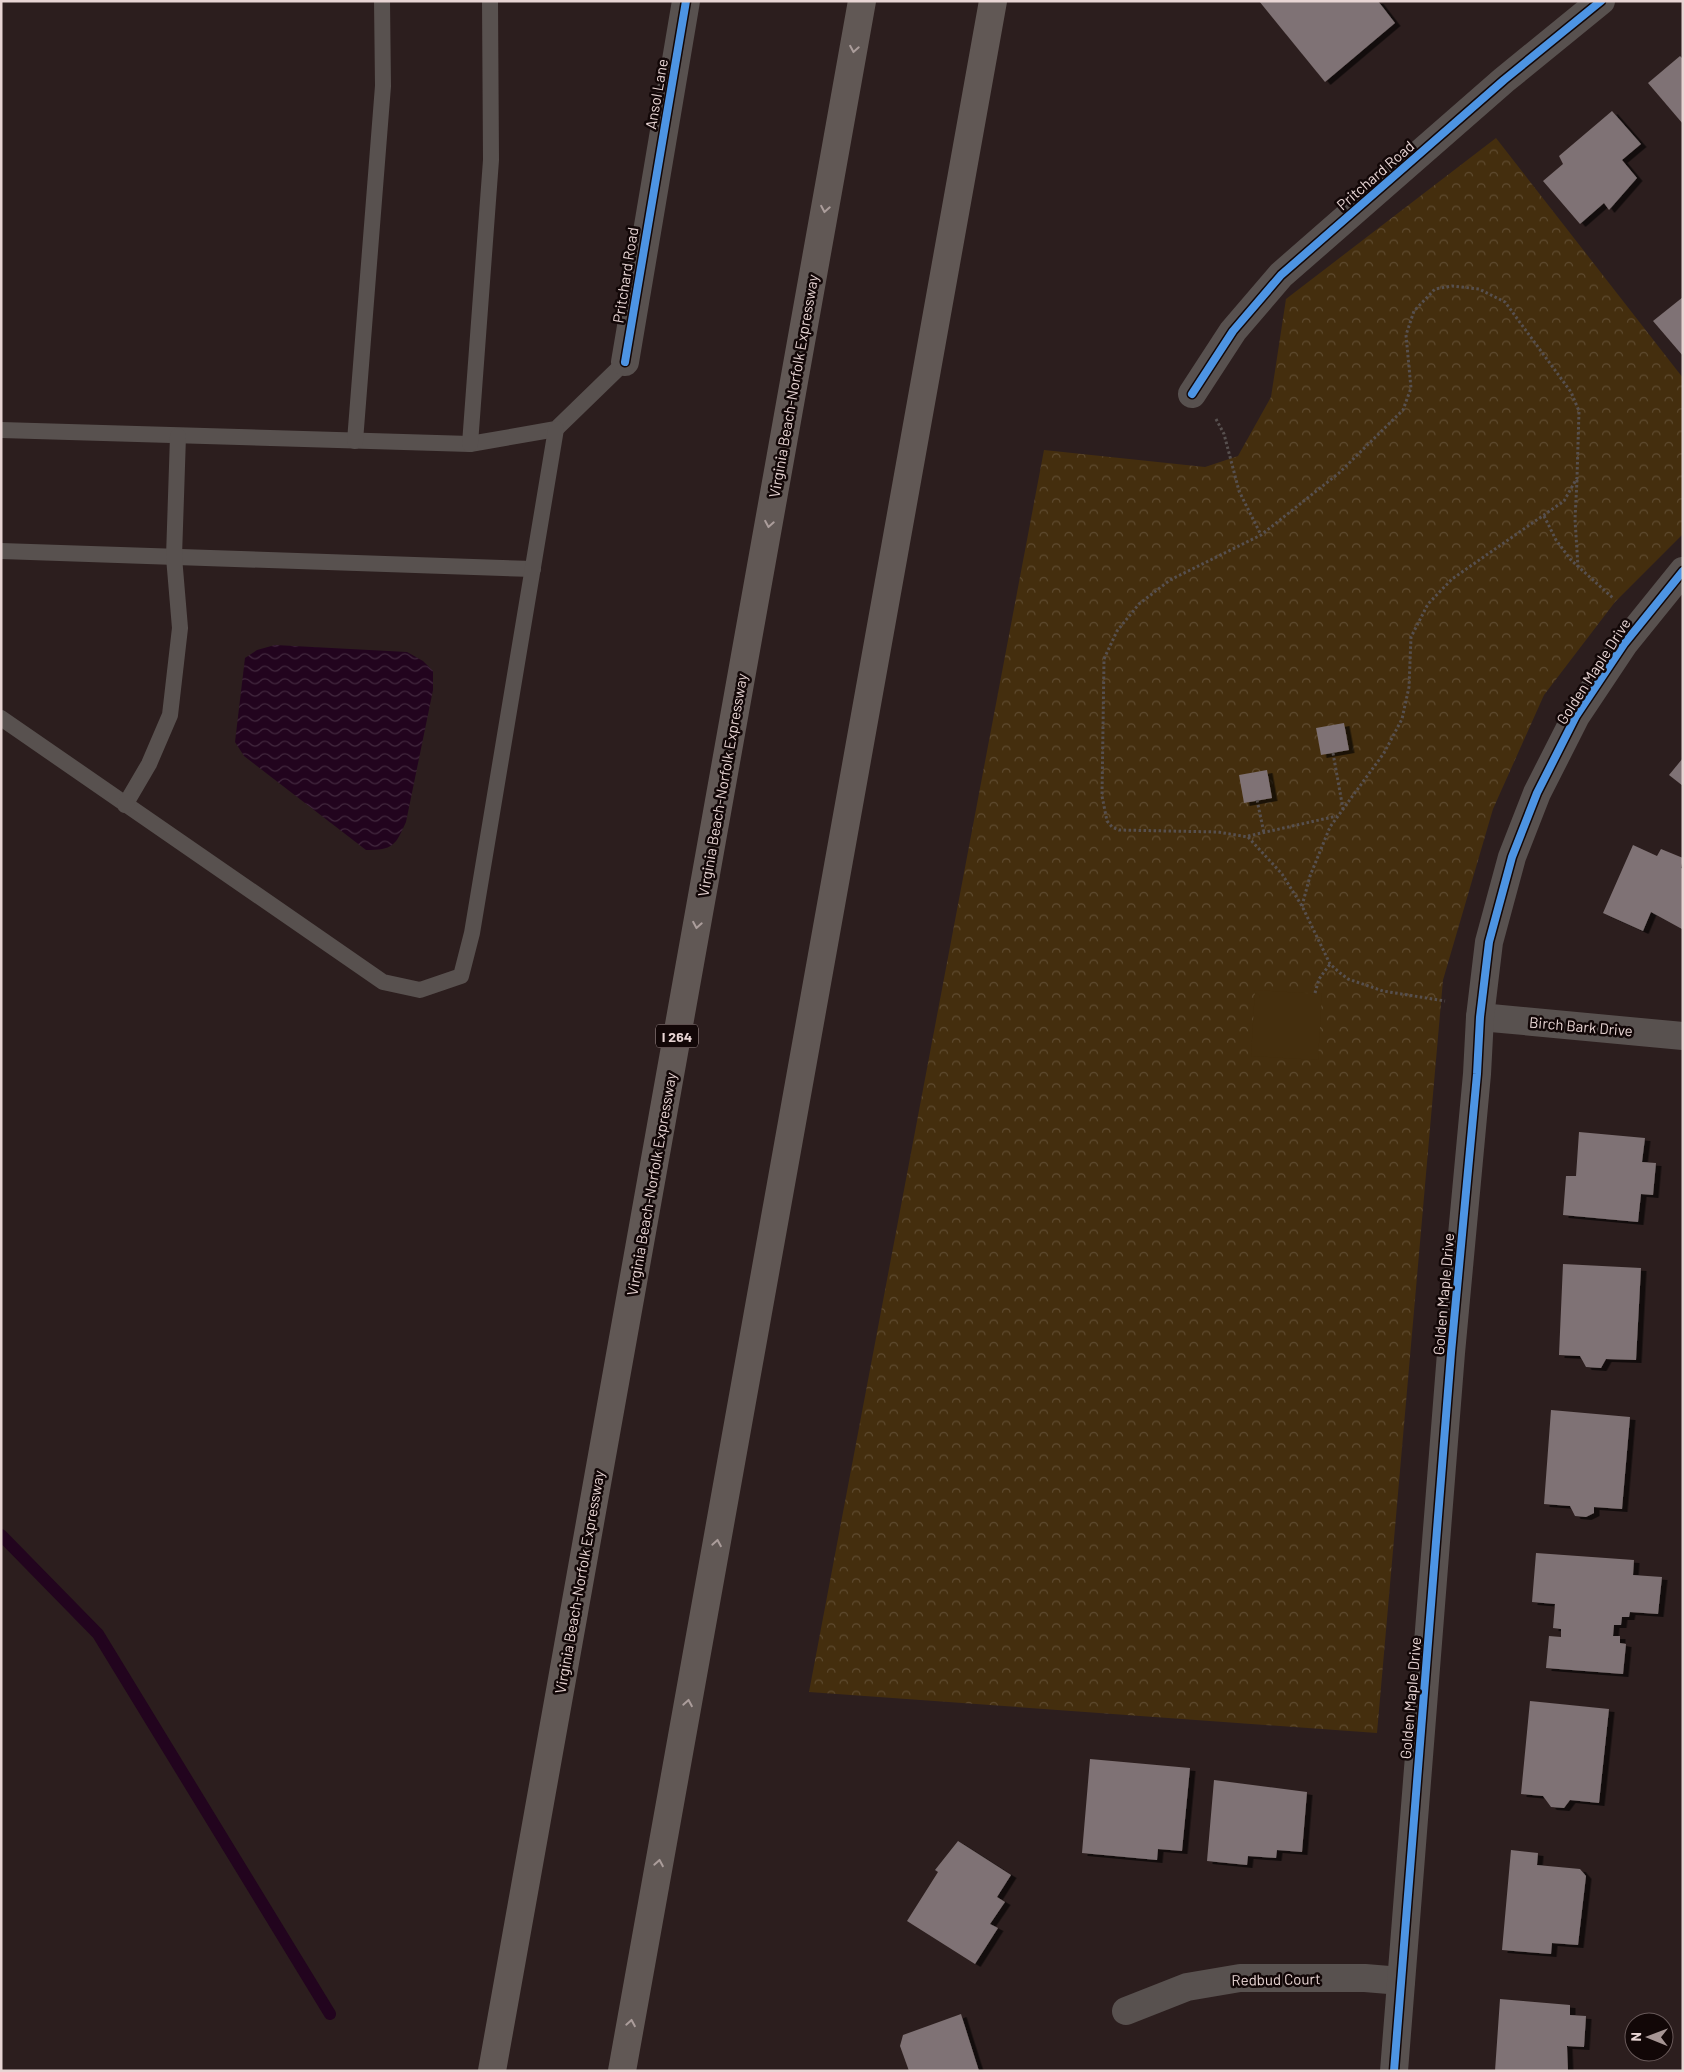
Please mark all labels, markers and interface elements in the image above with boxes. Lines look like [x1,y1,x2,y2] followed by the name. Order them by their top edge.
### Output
[849,45,859,54] one-way arrow
[641,57,671,131] street label: Ansol Lane
[1333,136,1417,214] street label: Pritchard Road
[821,205,831,214] one-way arrow
[609,226,641,324] street label: Pritchard Road
[764,273,822,499] street label: Virginia Beach-Norfolk Expressway
[764,520,774,529] one-way arrow
[1552,615,1634,727] street label: Golden Maple Drive
[693,672,751,898] street label: Virginia Beach-Norfolk Expressway
[692,921,702,930] one-way arrow
[1528,1013,1634,1039] street label: Birch Bark Drive
[656,1024,698,1048] road number: I 264
[622,1071,680,1297] street label: Virginia Beach-Norfolk Expressway
[1429,1232,1457,1356] street label: Golden Maple Drive
[550,1469,608,1695] street label: Virginia Beach-Norfolk Expressway
[711,1538,721,1547] one-way arrow
[1396,1636,1424,1760] street label: Golden Maple Drive
[683,1698,693,1707] one-way arrow
[654,1858,664,1867] one-way arrow
[1231,1969,1321,1989] street label: Redbud Court
[1624,2012,1674,2062] north arrow
[625,2018,635,2027] one-way arrow
[1627,2032,1644,2042] text: N

